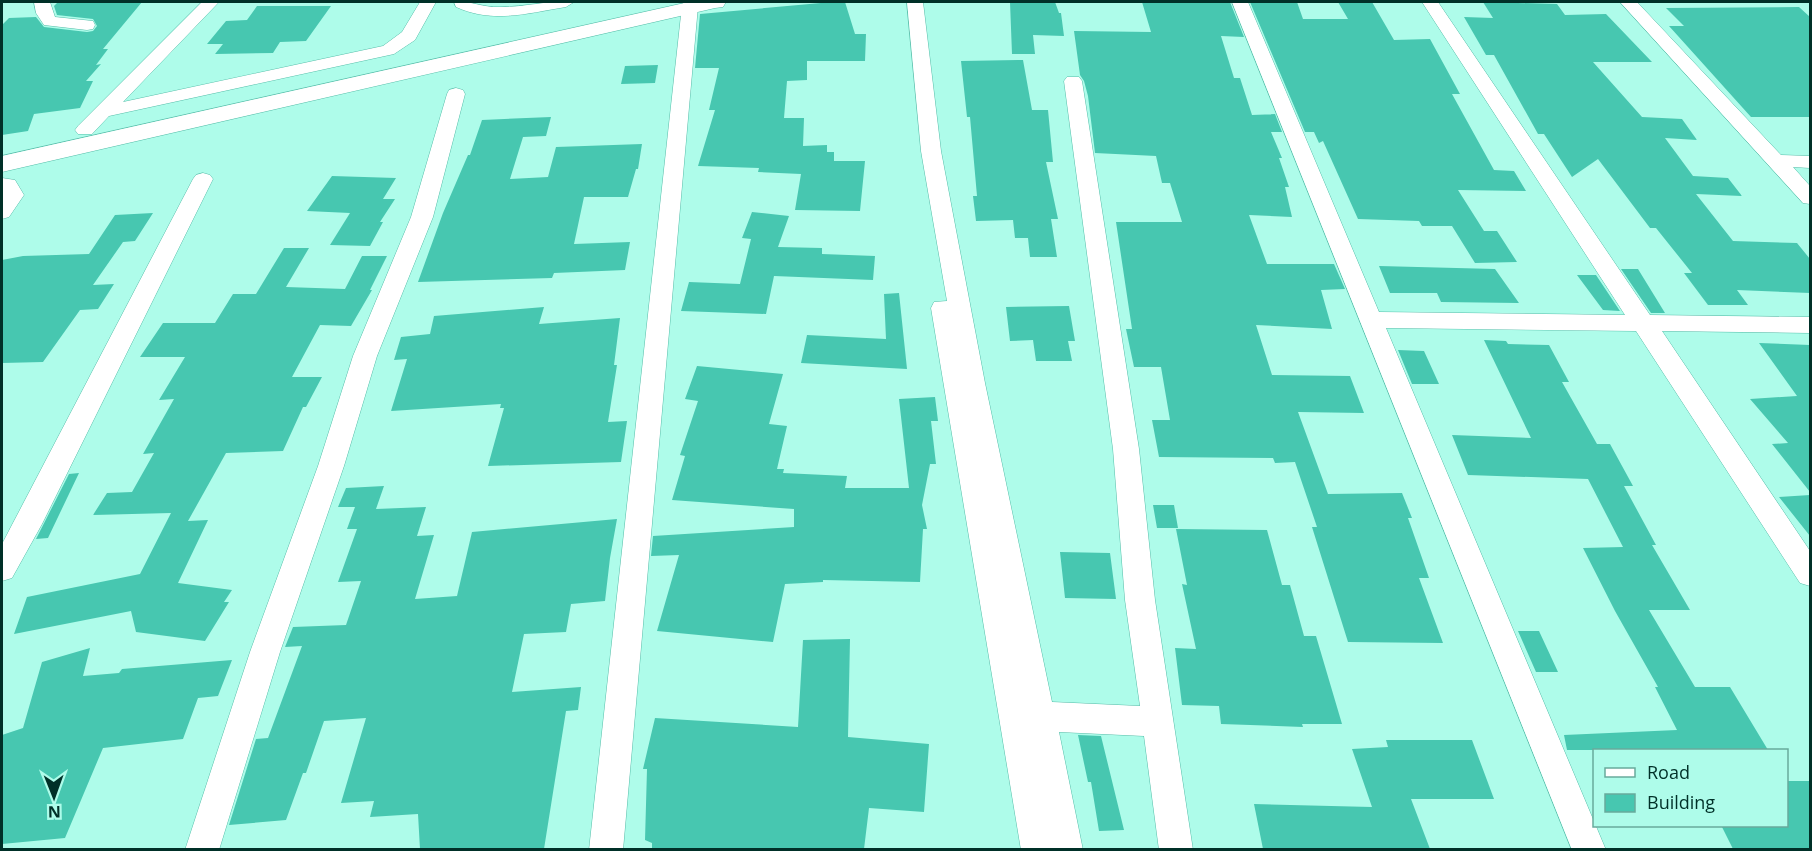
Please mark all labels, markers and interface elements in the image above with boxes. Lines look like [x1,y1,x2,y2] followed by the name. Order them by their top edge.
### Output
[1593,749,1788,827] legend
[1647,760,1690,784] text: Road
[24,767,84,827] north arrow
[1647,790,1715,814] text: Building
[48,801,61,823] text: N

